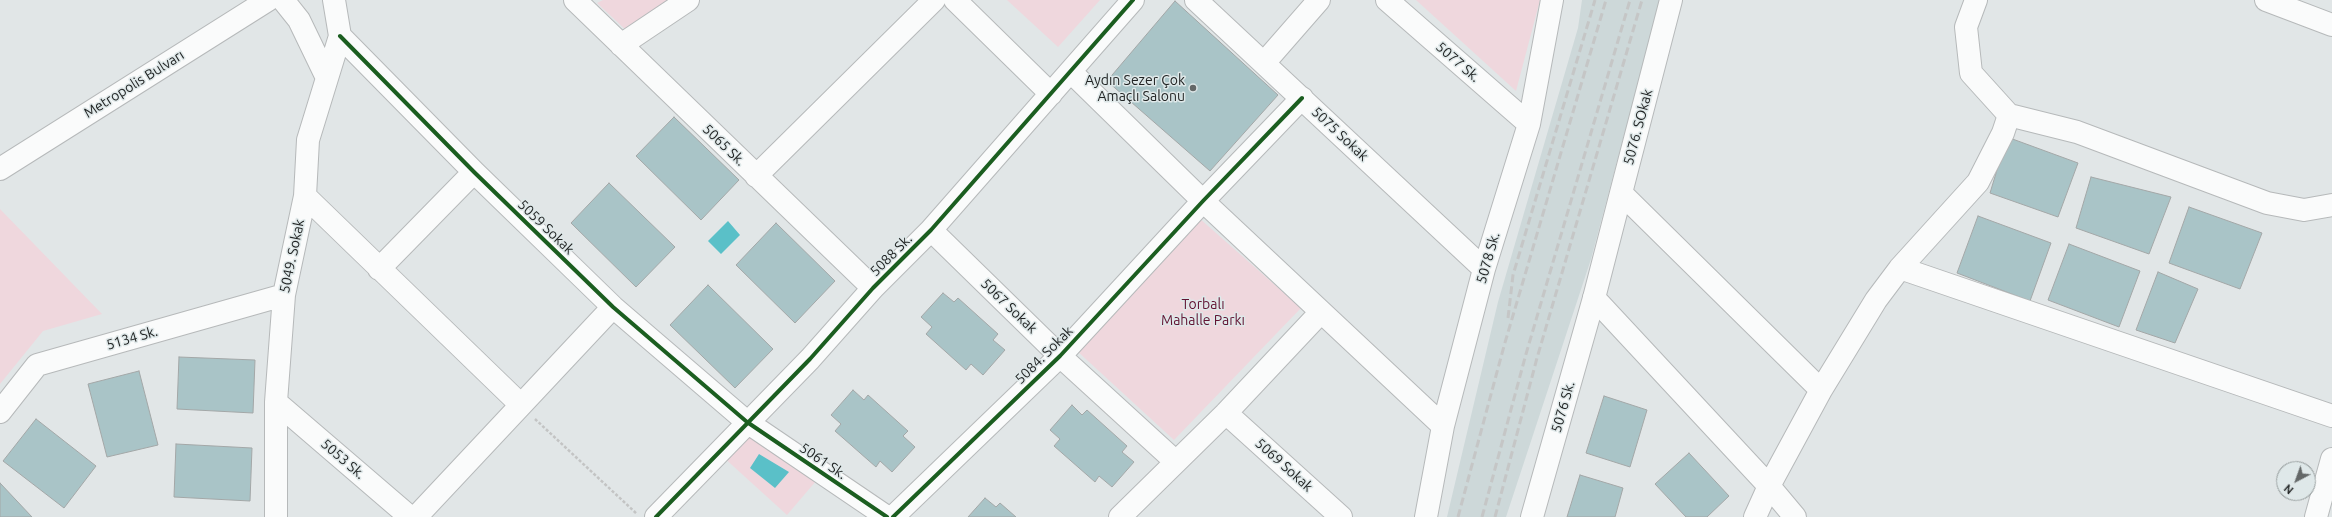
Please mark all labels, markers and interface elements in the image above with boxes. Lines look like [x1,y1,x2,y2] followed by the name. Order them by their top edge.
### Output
[1433,38,1483,86] street label: 5077 Sk.
[81,46,187,122] street label: Metropolis Bulvarı
[1085,72,1185,104] place label: Aydın Sezer Çok Amaçlı Salonu
[1188,83,1198,93] marker: Aydın Sezer Çok Amaçlı Salonu
[1620,87,1656,167] street label: 5076. SOkak
[1308,103,1372,165] street label: 5075 Sokak
[699,121,749,169] street label: 5065 Sk.
[514,196,578,258] street label: 5059 Sokak
[276,218,308,294] street label: 5049. Sokak
[866,230,916,280] street label: 5088 Sk.
[1473,230,1503,286] street label: 5078 Sk.
[977,275,1041,337] street label: 5067 Sokak
[1161,296,1245,328] park label: Torbalı Mahalle Parkı
[104,323,160,353] street label: 5134 Sk.
[1012,323,1076,387] street label: 5084. Sokak
[1548,379,1578,435] street label: 5076 Sk.
[318,435,368,483] street label: 5053 Sk.
[1252,435,1316,495] street label: 5069 Sokak
[796,439,850,483] street label: 5061 Sk.
[2276,461,2316,501] north arrow
[2282,482,2296,497] text: N

